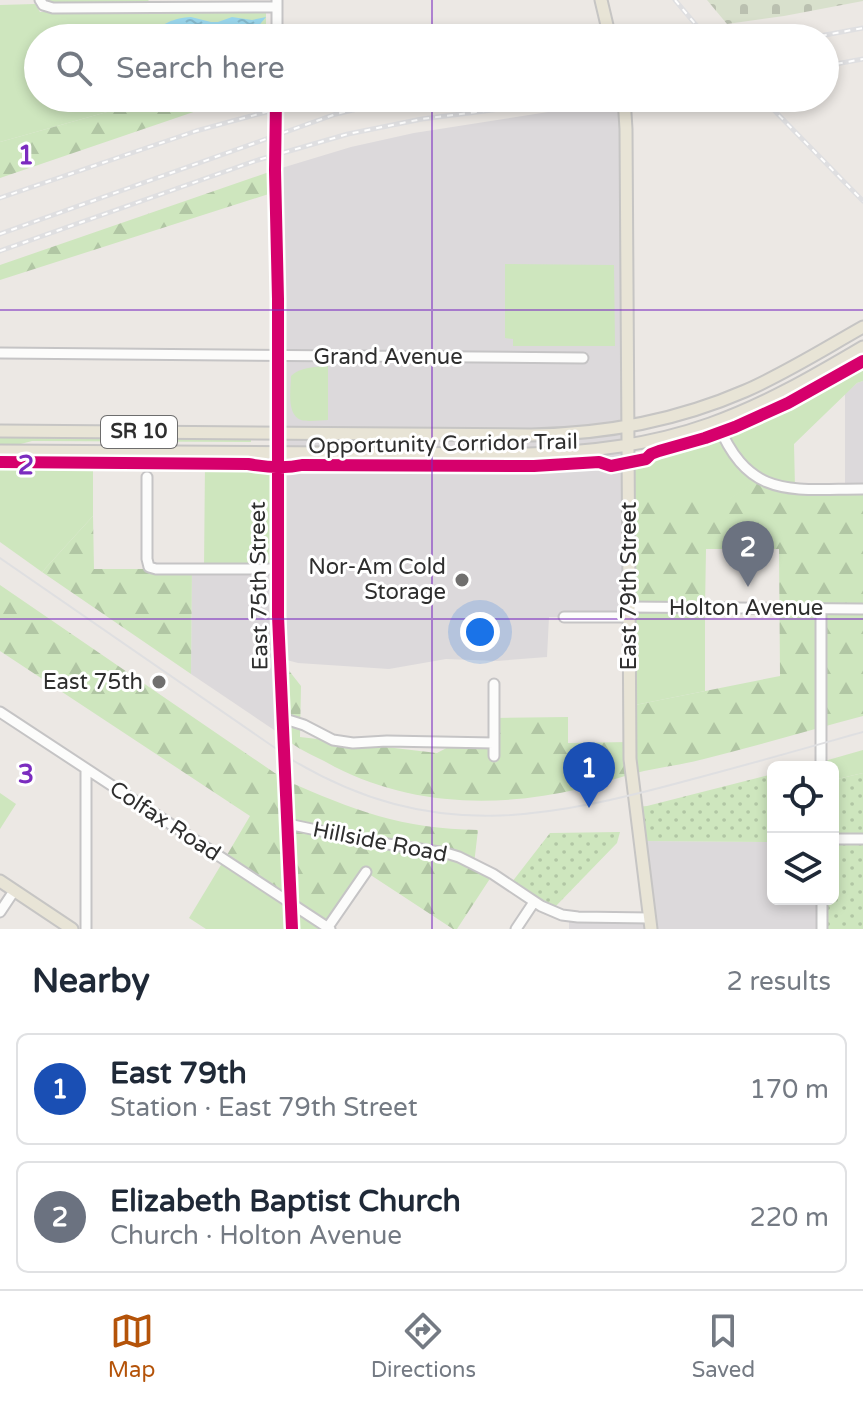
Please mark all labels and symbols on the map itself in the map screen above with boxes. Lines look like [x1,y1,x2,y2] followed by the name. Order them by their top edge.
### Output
[18,140,34,171] text: 1
[313,344,463,370] street label: Grand Avenue
[101,416,177,448] road number: SR 10
[308,429,578,459] street label: Opportunity Corridor Trail
[18,450,34,481] text: 2
[245,501,273,671] street label: East 75th Street
[616,502,642,670] street label: East 79th Street
[722,521,774,587] pin: 2
[308,554,446,605] place label: Nor-Am Cold Storage
[453,571,471,589] marker: Nor-Am Cold Storage
[669,595,823,621] street label: Holton Avenue
[460,612,500,652] your location
[43,669,143,695] place label: East 75th
[150,673,168,691] marker: East 75th
[563,742,615,808] pin: 1
[18,759,34,790] text: 3
[105,775,225,867] street label: Colfax Road
[311,816,449,868] street label: Hillside Road

